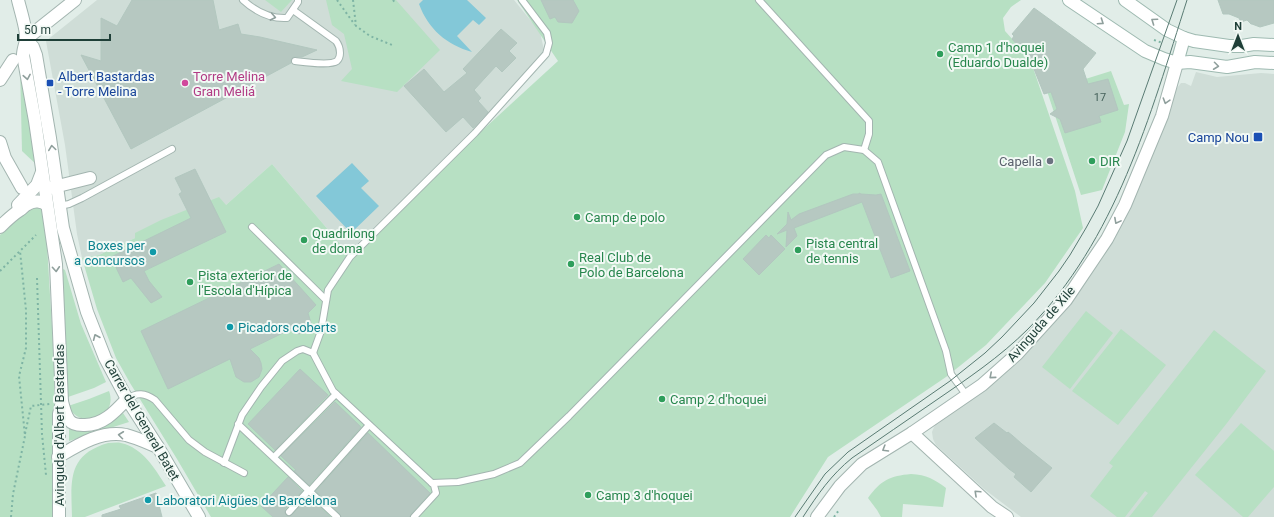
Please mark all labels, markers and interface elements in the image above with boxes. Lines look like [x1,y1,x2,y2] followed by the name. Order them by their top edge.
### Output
[270,12,277,20] one-way arrow
[18,16,110,42] scale bar
[1218,16,1258,56] north arrow
[1097,17,1104,25] one-way arrow
[1151,19,1158,26] one-way arrow
[1234,20,1242,33] text: N
[24,23,51,37] text: 50 m
[948,40,1048,70] place label: Camp 1 d'hoquei (Eduardo Dualde)
[935,49,945,59] marker: Camp 1 d'hoquei (Eduardo Dualde)
[1213,61,1219,70] one-way arrow
[58,69,155,99] place label: Albert Bastardas - Torre Melina
[193,69,265,99] place label: Torre Melina Gran Meliá
[22,74,31,80] one-way arrow
[45,78,55,88] marker: Albert Bastardas - Torre Melina
[180,78,190,88] marker: Torre Melina Gran Meliá
[1094,91,1106,104] house number: 17
[1162,97,1171,104] one-way arrow
[1188,130,1249,145] place label: Camp Nou
[1252,131,1264,143] marker: Camp Nou
[48,145,57,151] one-way arrow
[999,154,1042,169] place label: Capella
[1100,154,1120,169] place label: DIR
[1045,156,1055,166] marker: Capella
[1087,156,1097,166] marker: DIR
[585,210,665,225] place label: Camp de polo
[572,212,582,222] marker: Camp de polo
[1114,217,1122,224] one-way arrow
[312,226,375,256] place label: Quadrilong de doma
[299,235,309,245] marker: Quadrilong de doma
[806,236,878,266] place label: Pista central de tennis
[74,238,146,268] place label: Boxes per a concursos
[793,245,803,255] marker: Pista central de tennis
[148,247,158,257] marker: Boxes per a concursos
[579,250,684,280] place label: Real Club de Polo de Barcelona
[566,259,576,269] marker: Real Club de Polo de Barcelona
[52,266,61,272] one-way arrow
[198,268,292,298] place label: Pista exterior de l'Escola d'Hípica
[185,277,195,287] marker: Pista exterior de l'Escola d'Hípica
[1004,283,1078,365] street label: Avinguda de Xile
[238,320,337,335] place label: Picadors coberts
[225,322,235,332] marker: Picadors coberts
[93,334,101,341] one-way arrow
[52,344,67,506] street label: Avinguda d'Albert Bastardas
[101,357,183,483] street label: Carrer del General Batet
[990,371,997,378] one-way arrow
[670,392,767,407] place label: Camp 2 d'hoquei
[657,394,667,404] marker: Camp 2 d'hoquei
[118,431,124,440] one-way arrow
[882,444,889,452] one-way arrow
[596,488,693,503] place label: Camp 3 d'hoquei
[583,490,593,500] marker: Camp 3 d'hoquei
[974,490,982,497] one-way arrow
[156,493,337,508] place label: Laboratori Aigües de Barcelona
[143,495,153,505] marker: Laboratori Aigües de Barcelona

